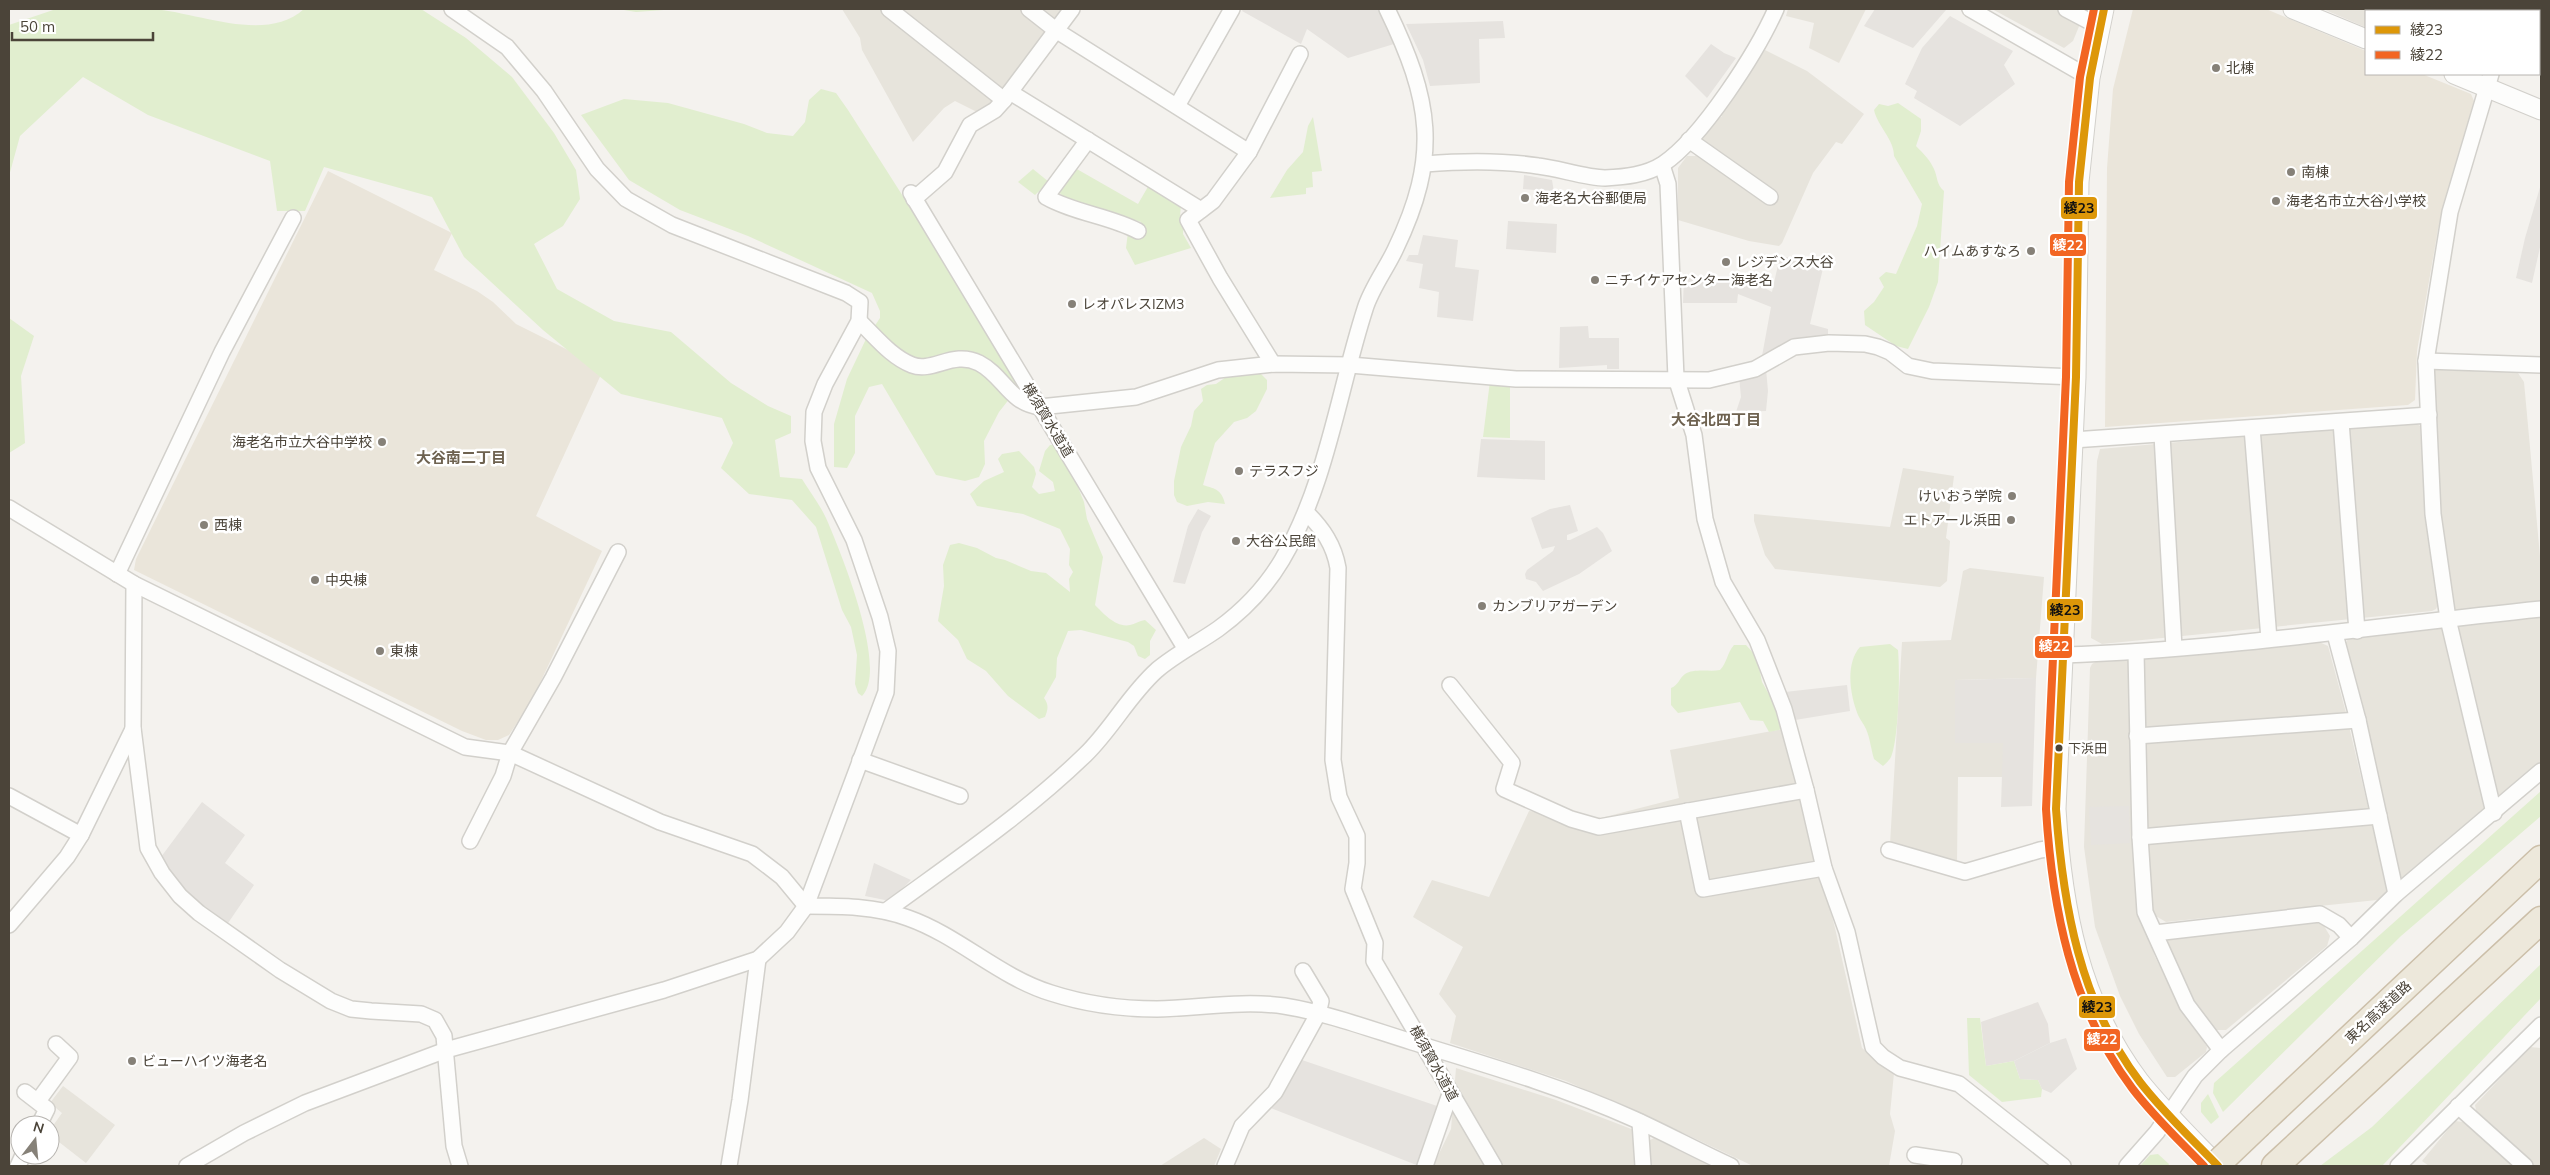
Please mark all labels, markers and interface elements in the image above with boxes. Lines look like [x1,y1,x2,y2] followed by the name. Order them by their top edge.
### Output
[12,10,154,42] scale bar
[2365,10,2540,75] legend
[20,17,55,36] text: 50 m
[2410,20,2443,39] text: 綾23
[2410,45,2443,64] text: 綾22
[2226,59,2254,77] place label: 北棟
[2210,62,2222,74] marker: 北棟
[2301,163,2329,181] place label: 南棟
[2285,166,2297,178] marker: 南棟
[1535,189,1647,207] place label: 海老名大谷郵便局
[1519,192,1531,204] marker: 海老名大谷郵便局
[2286,192,2426,210] place label: 海老名市立大谷小学校
[2270,195,2282,207] marker: 海老名市立大谷小学校
[2060,196,2098,220] line badge: 綾23
[2064,199,2094,217] text: 綾23
[2049,233,2087,257] line badge: 綾22
[2053,236,2083,254] text: 綾22
[1924,242,2021,260] place label: ハイムあすなろ
[2025,245,2037,257] marker: ハイムあすなろ
[1736,253,1834,271] place label: レジデンス大谷
[1720,256,1732,268] marker: レジデンス大谷
[1605,271,1773,289] place label: ニチイケアセンター海老名
[1589,274,1601,286] marker: ニチイケアセンター海老名
[1082,295,1184,313] place label: レオパレスIZM3
[1066,298,1078,310] marker: レオパレスIZM3
[1019,379,1077,461] street label: 横須賀水道道
[1671,410,1761,429] district label: 大谷北四丁目
[232,433,372,451] place label: 海老名市立大谷中学校
[376,436,388,448] marker: 海老名市立大谷中学校
[416,448,506,467] district label: 大谷南二丁目
[1249,462,1319,480] place label: テラスフジ
[1233,465,1245,477] marker: テラスフジ
[1918,487,2002,505] place label: けいおう学院
[2006,490,2018,502] marker: けいおう学院
[1904,511,2001,529] place label: エトアール浜田
[2005,514,2017,526] marker: エトアール浜田
[214,516,242,534] place label: 西棟
[198,519,210,531] marker: 西棟
[1246,532,1316,550] place label: 大谷公民館
[1230,535,1242,547] marker: 大谷公民館
[325,571,367,589] place label: 中央棟
[309,574,321,586] marker: 中央棟
[1492,597,1618,615] place label: カンブリアガーデン
[2046,598,2084,622] line badge: 綾23
[1476,600,1488,612] marker: カンブリアガーデン
[2050,601,2080,619] text: 綾23
[2034,635,2073,659] line badge: 綾22
[2039,637,2069,655] text: 綾22
[390,642,418,660] place label: 東棟
[374,645,386,657] marker: 東棟
[2068,740,2107,756] place label: 下浜田
[2054,743,2064,753] marker: 下浜田
[2341,977,2415,1047] street label: 東名高速道路
[2078,995,2116,1019] line badge: 綾23
[2082,998,2112,1016] text: 綾23
[1406,1022,1462,1104] street label: 横須賀水道道
[2083,1028,2121,1052] line badge: 綾22
[2087,1030,2117,1048] text: 綾22
[142,1052,267,1070] place label: ビューハイツ海老名
[126,1055,138,1067] marker: ビューハイツ海老名
[10,1115,60,1165] north arrow
[31,1117,46,1138] text: N

